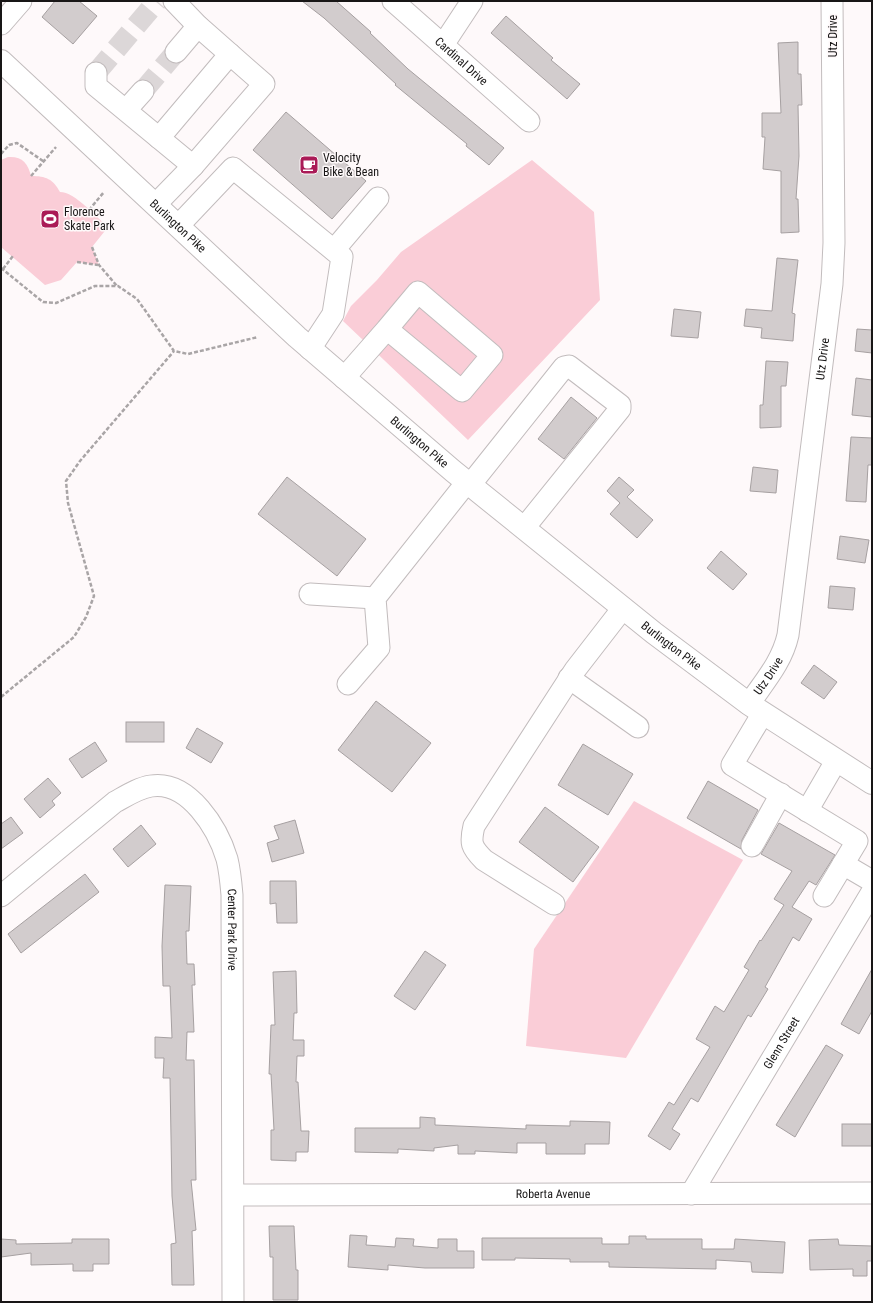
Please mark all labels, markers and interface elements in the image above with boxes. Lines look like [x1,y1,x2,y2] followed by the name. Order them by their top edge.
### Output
[826,15,840,57] street label: Utz Drive
[432,34,491,89] street label: Cardinal Drive
[323,151,379,179] place label: Velocity Bike & Bean
[298,154,320,176] cafe icon: Velocity Bike & Bean
[147,196,209,256] street label: Burlington Pike
[64,205,115,233] place label: Florence Skate Park
[39,208,61,230] sports icon: Florence Skate Park
[813,337,832,381] street label: Utz Drive
[388,413,451,471] street label: Burlington Pike
[638,619,704,673] street label: Burlington Pike
[751,654,786,698] street label: Utz Drive
[224,888,239,971] street label: Center Park Drive
[761,1014,803,1072] street label: Glenn Street
[516,1187,591,1201] street label: Roberta Avenue

